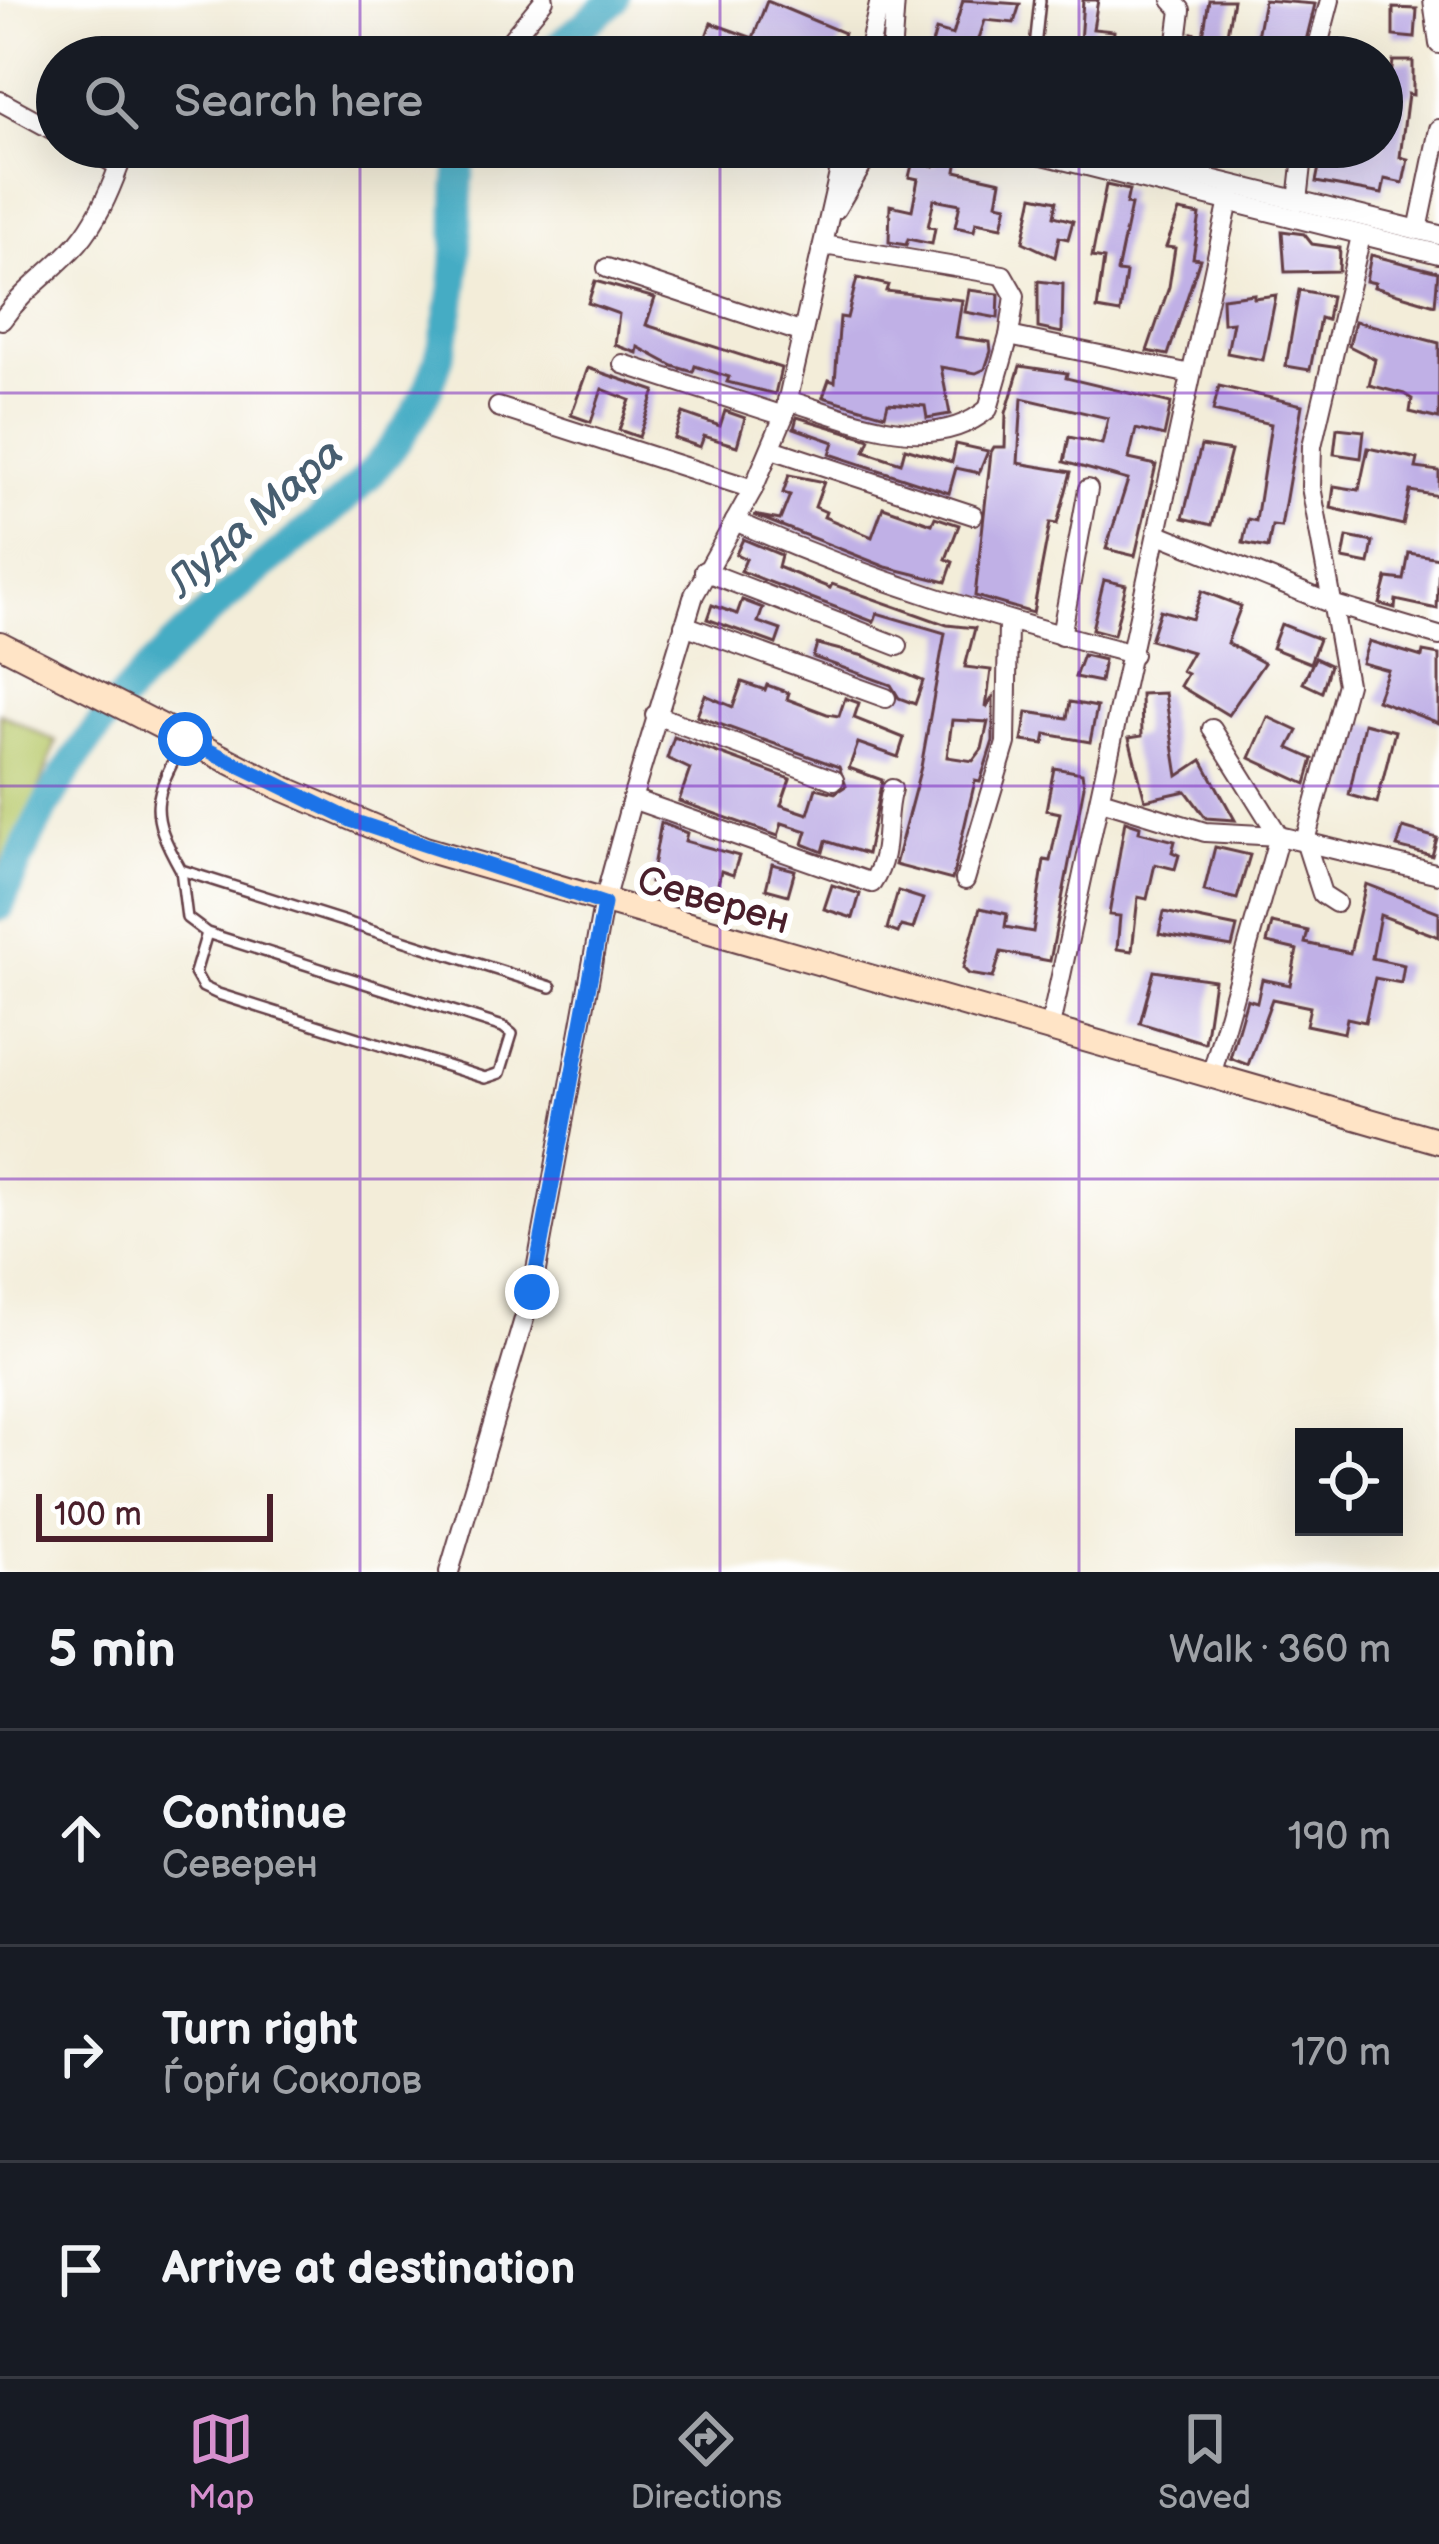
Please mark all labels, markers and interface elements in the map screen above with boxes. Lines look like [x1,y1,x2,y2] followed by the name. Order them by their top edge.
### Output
[36,36,1403,168] search box
[78,69,144,135] icon: search
[174,75,423,130] text: Search here
[155,428,354,610] water label: Луда Мара
[158,712,212,766] route start
[632,857,795,945] street label: Северен
[505,1265,559,1319] route end
[1295,1428,1403,1536] map controls
[1295,1428,1403,1536] button: locate
[36,1488,273,1541] scale bar
[54,1495,142,1535] text: 100 m
[48,1620,176,1681] text: 5 min
[1169,1627,1391,1674] text: Walk · 360 m
[162,1787,347,1842] text: Continue
[48,1805,114,1871] icon: ahead
[1288,1814,1391,1861] text: 190 m
[162,1842,318,1889] text: Северен
[162,2003,358,2058] text: Turn right
[48,2021,114,2087] icon: right
[1291,2030,1391,2077] text: 170 m
[162,2058,422,2105] text: Ѓорѓи Соколов
[48,2237,114,2303] icon: arrive
[162,2242,575,2297] text: Arrive at destination
[188,2406,254,2518] tab: Map
[631,2406,782,2518] tab: Directions
[1158,2406,1251,2518] tab: Saved

